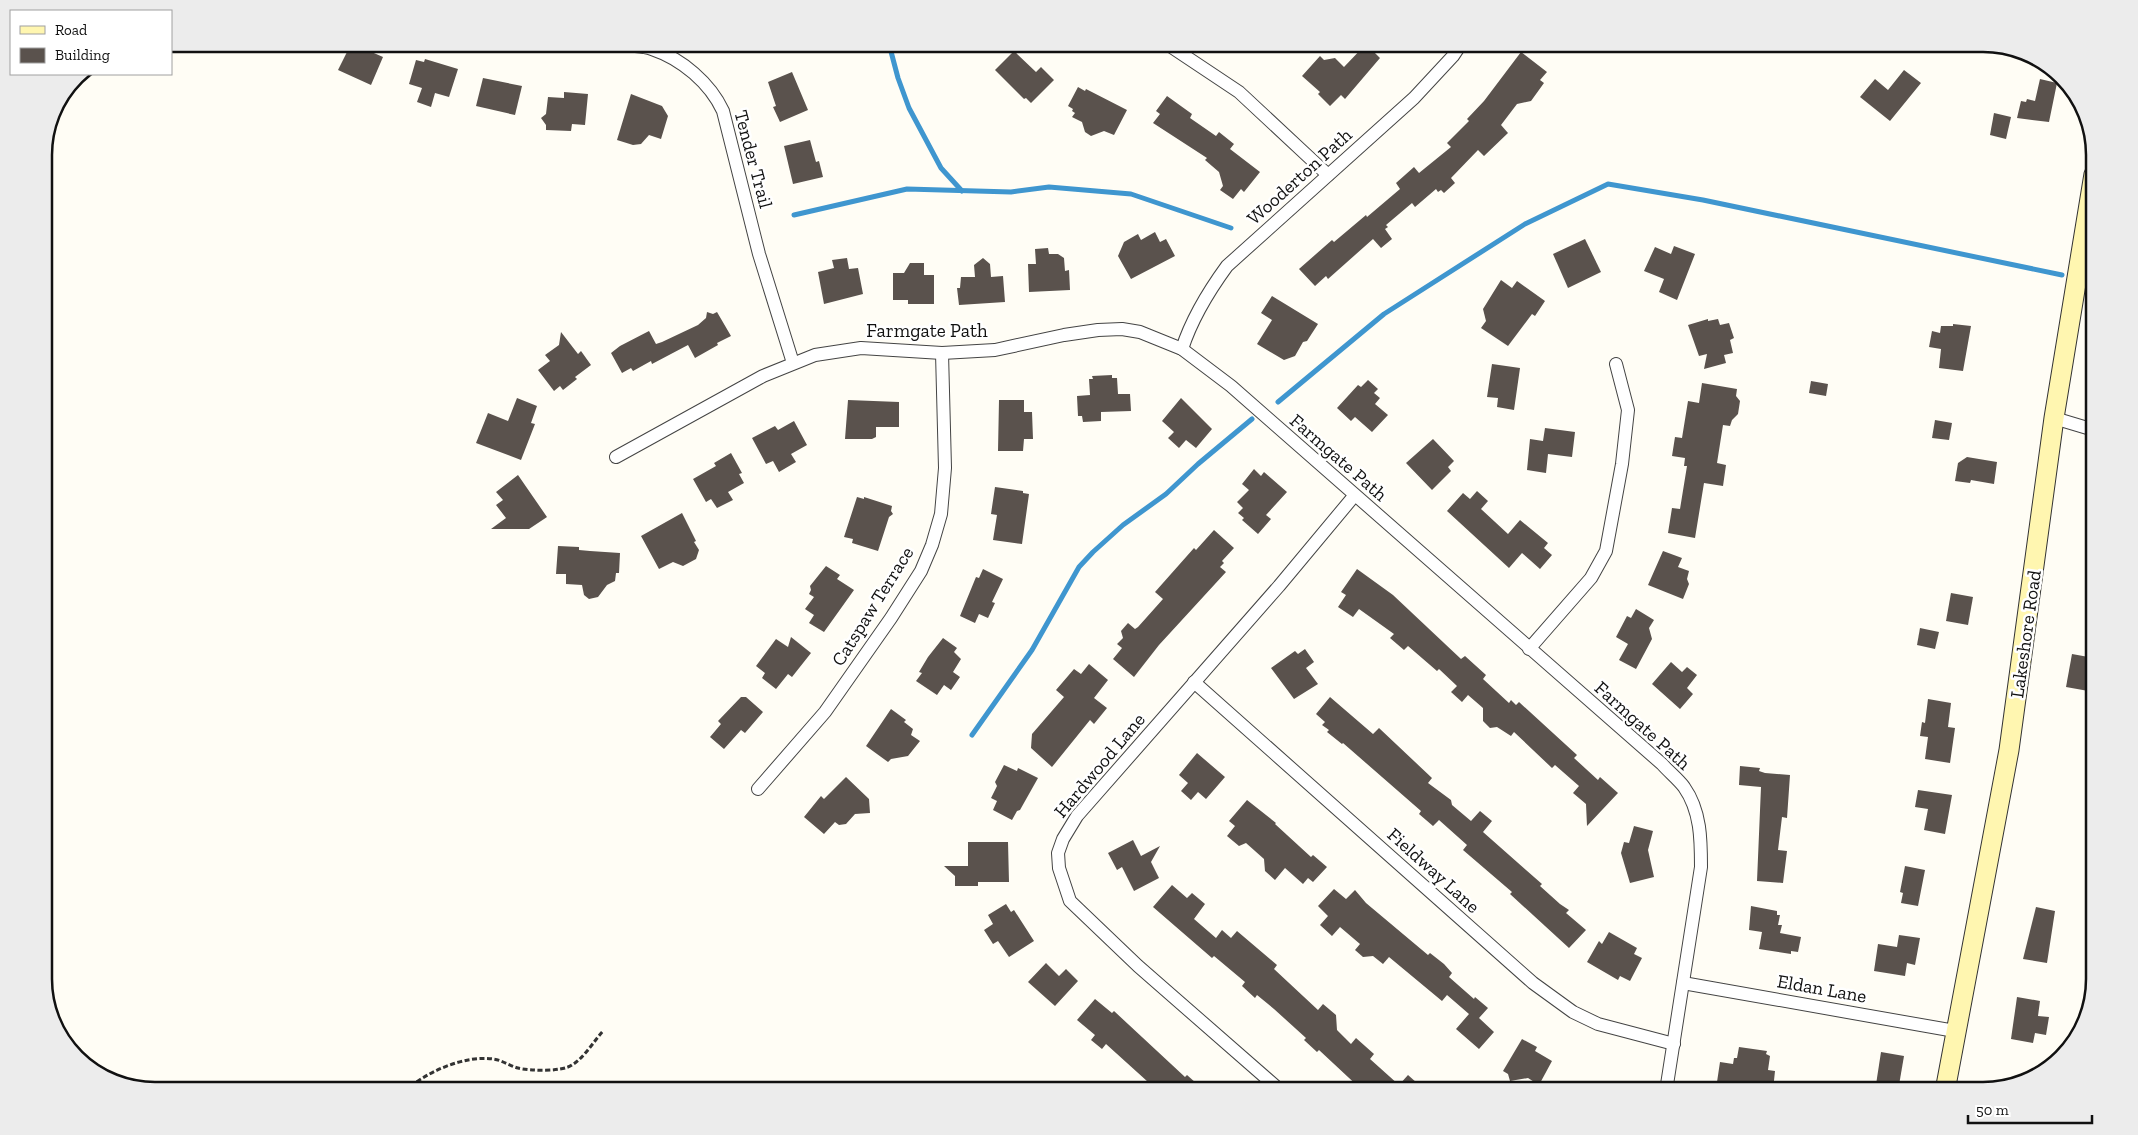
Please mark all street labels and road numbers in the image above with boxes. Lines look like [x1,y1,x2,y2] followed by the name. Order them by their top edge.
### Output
[729,108,778,211] street label: Tender Trail
[1242,123,1357,230] street label: Wooderton Path
[866,319,988,342] street label: Farmgate Path
[1285,409,1392,506] street label: Farmgate Path
[827,542,918,670] street label: Catspaw Terrace
[2005,568,2046,699] street label: Lakeshore Road
[1590,676,1696,775] street label: Farmgate Path
[1049,708,1150,822] street label: Hardwood Lane
[1383,823,1485,918] street label: Fieldway Lane
[1775,969,1868,1008] street label: Eldan Lane

